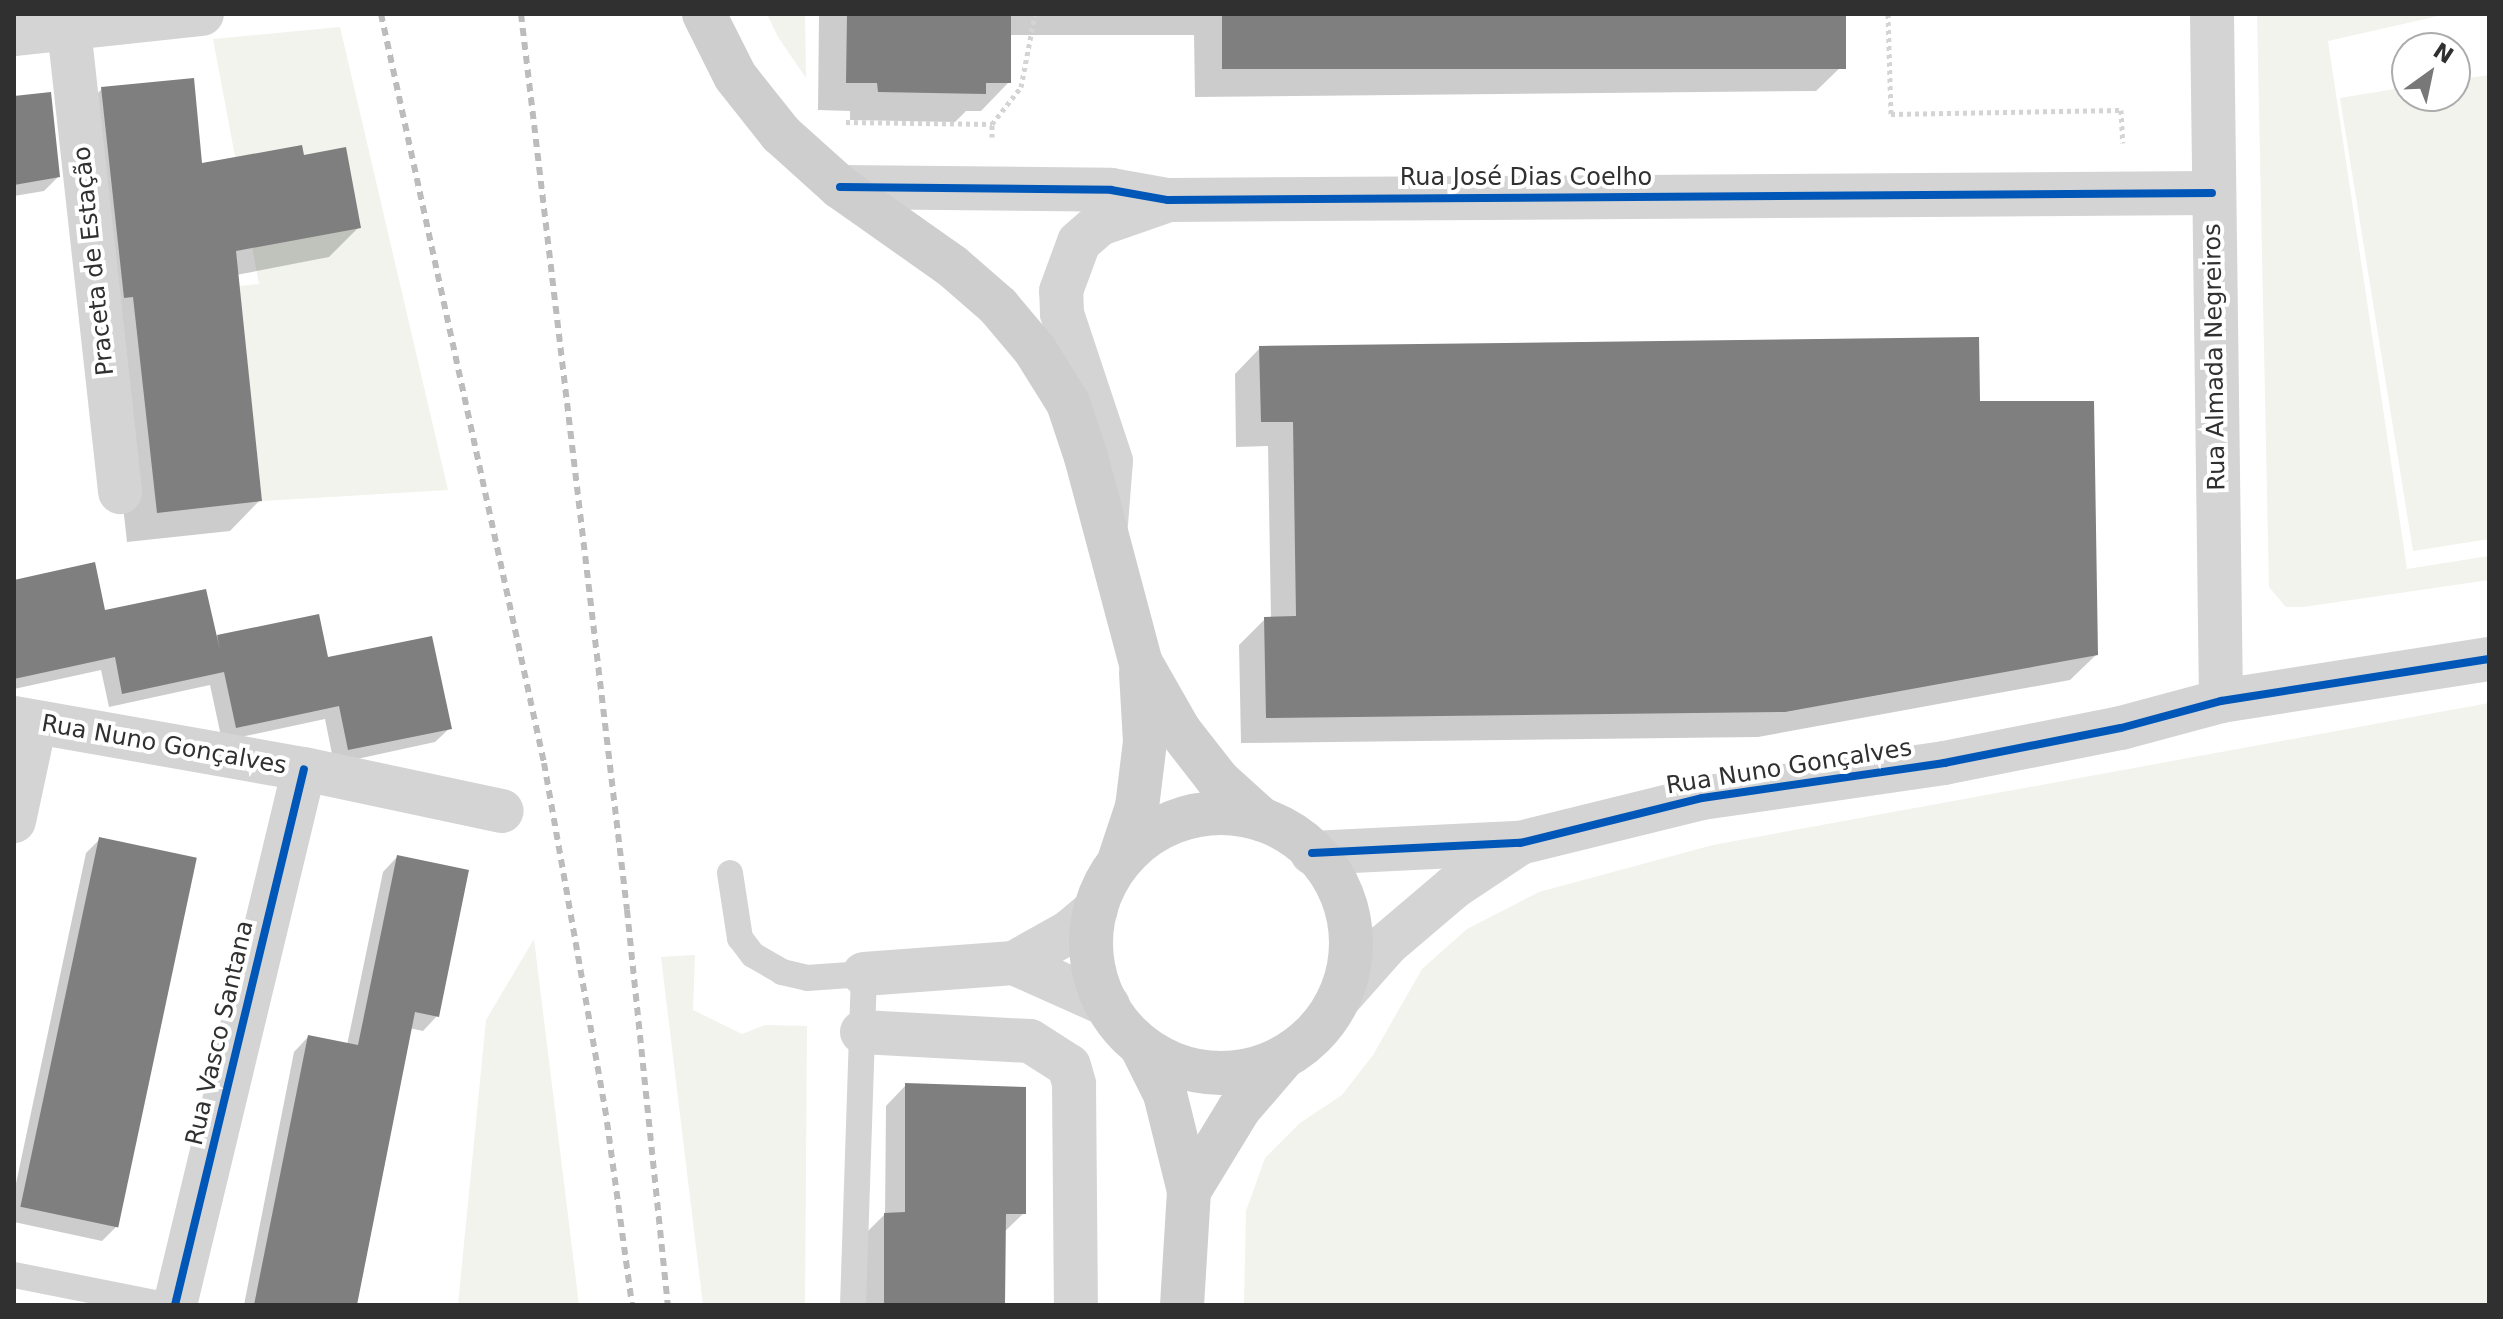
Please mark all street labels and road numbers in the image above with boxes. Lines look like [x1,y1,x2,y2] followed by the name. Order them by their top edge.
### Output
[68,145,120,377] street label: Praceta de Estação
[1400,164,1652,192] street label: Rua José Dias Coelho
[2198,223,2232,491] street label: Rua Almada Negreiros
[39,709,289,781] street label: Rua Nuno Gonçalves
[1664,733,1914,801] street label: Rua Nuno Gonçalves
[180,918,260,1148] street label: Rua Vasco Santana

